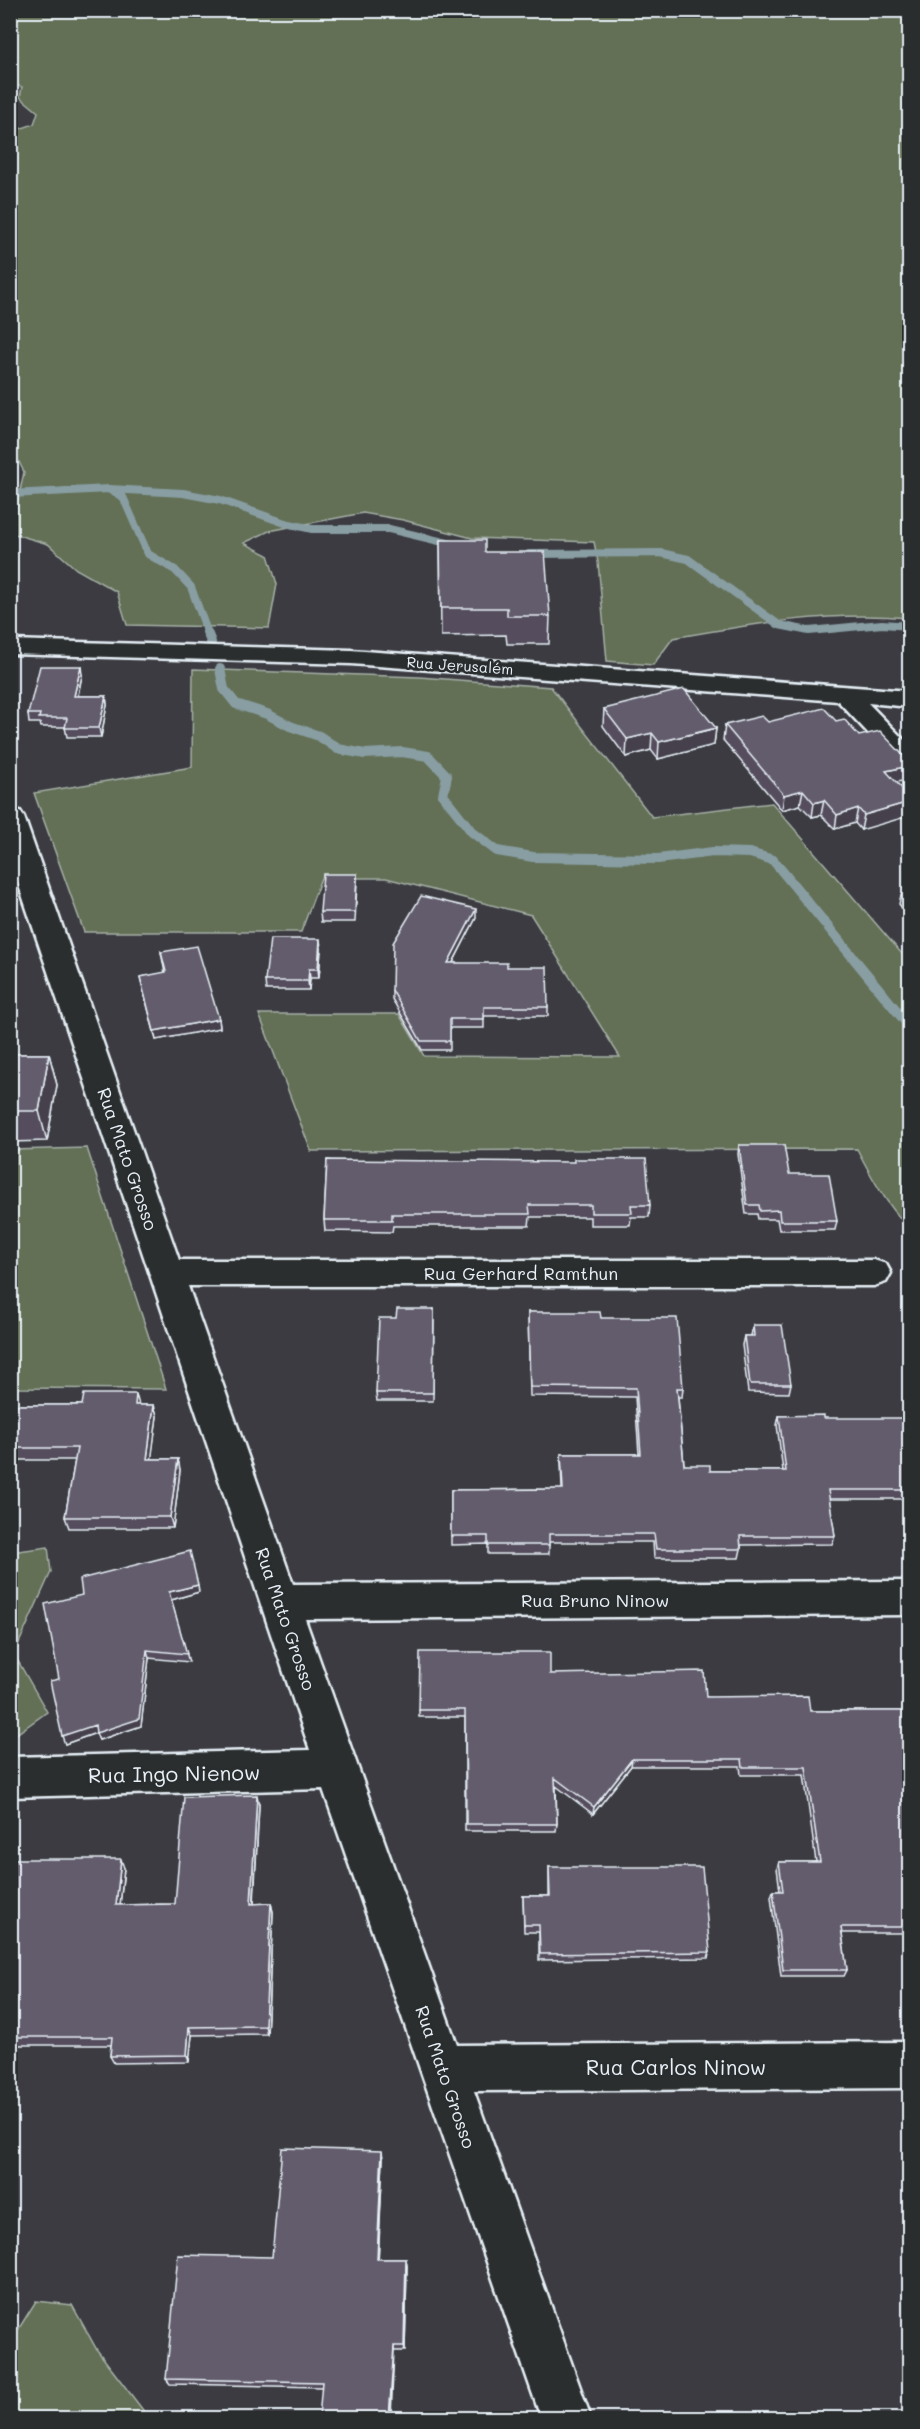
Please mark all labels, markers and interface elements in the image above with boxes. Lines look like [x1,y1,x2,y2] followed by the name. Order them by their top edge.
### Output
[406,651,514,679] street label: Rua Jerusalém
[92,1084,164,1234] street label: Rua Mato Grosso
[424,1261,618,1285] street label: Rua Gerhard Ramthun
[250,1544,322,1694] street label: Rua Mato Grosso
[521,1588,669,1612] street label: Rua Bruno Ninow
[88,1758,260,1788] street label: Rua Ingo Nienow
[410,2002,482,2152] street label: Rua Mato Grosso
[586,2053,766,2080] street label: Rua Carlos Ninow

